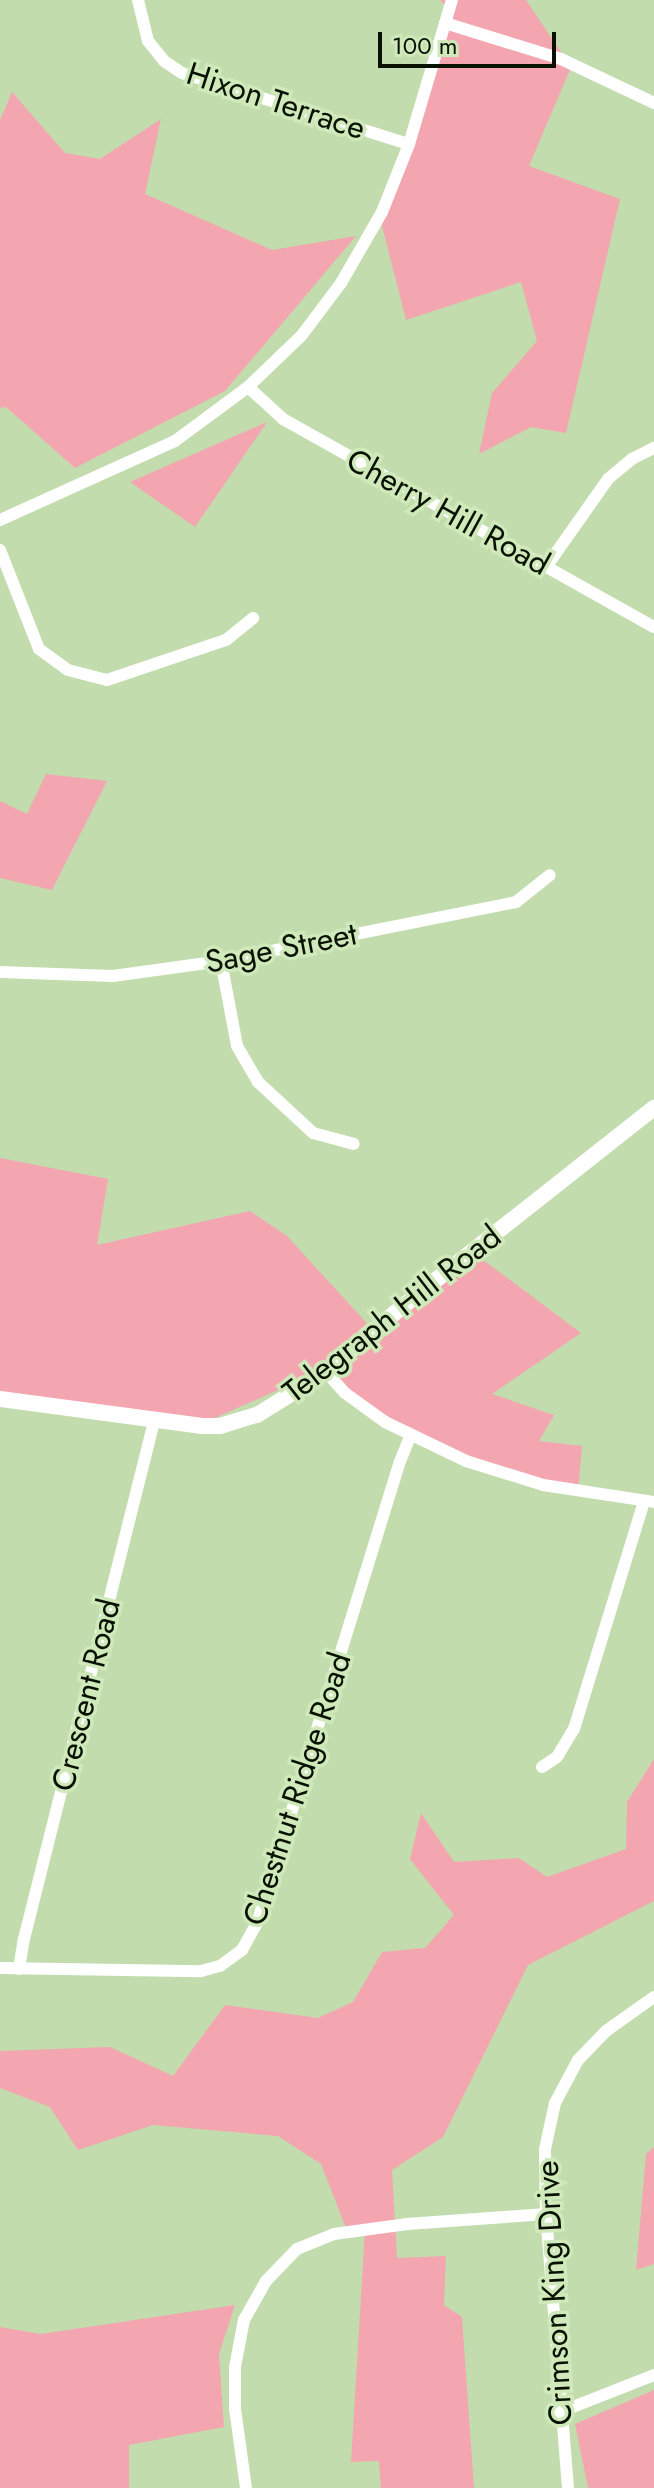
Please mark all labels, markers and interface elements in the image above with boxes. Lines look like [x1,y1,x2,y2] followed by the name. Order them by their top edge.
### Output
[382,16,560,66] scale bar
[392,28,458,63] text: 100 m
[182,54,370,148] street label: Hixon Terrace
[340,440,556,584] street label: Cherry Hill Road
[202,914,360,982] street label: Sage Street
[275,1217,509,1411] street label: Telegraph Hill Road
[44,1595,128,1795] street label: Crescent Road
[235,1648,359,1930] street label: Chestnut Ridge Road
[528,2160,580,2426] street label: Crimson King Drive

